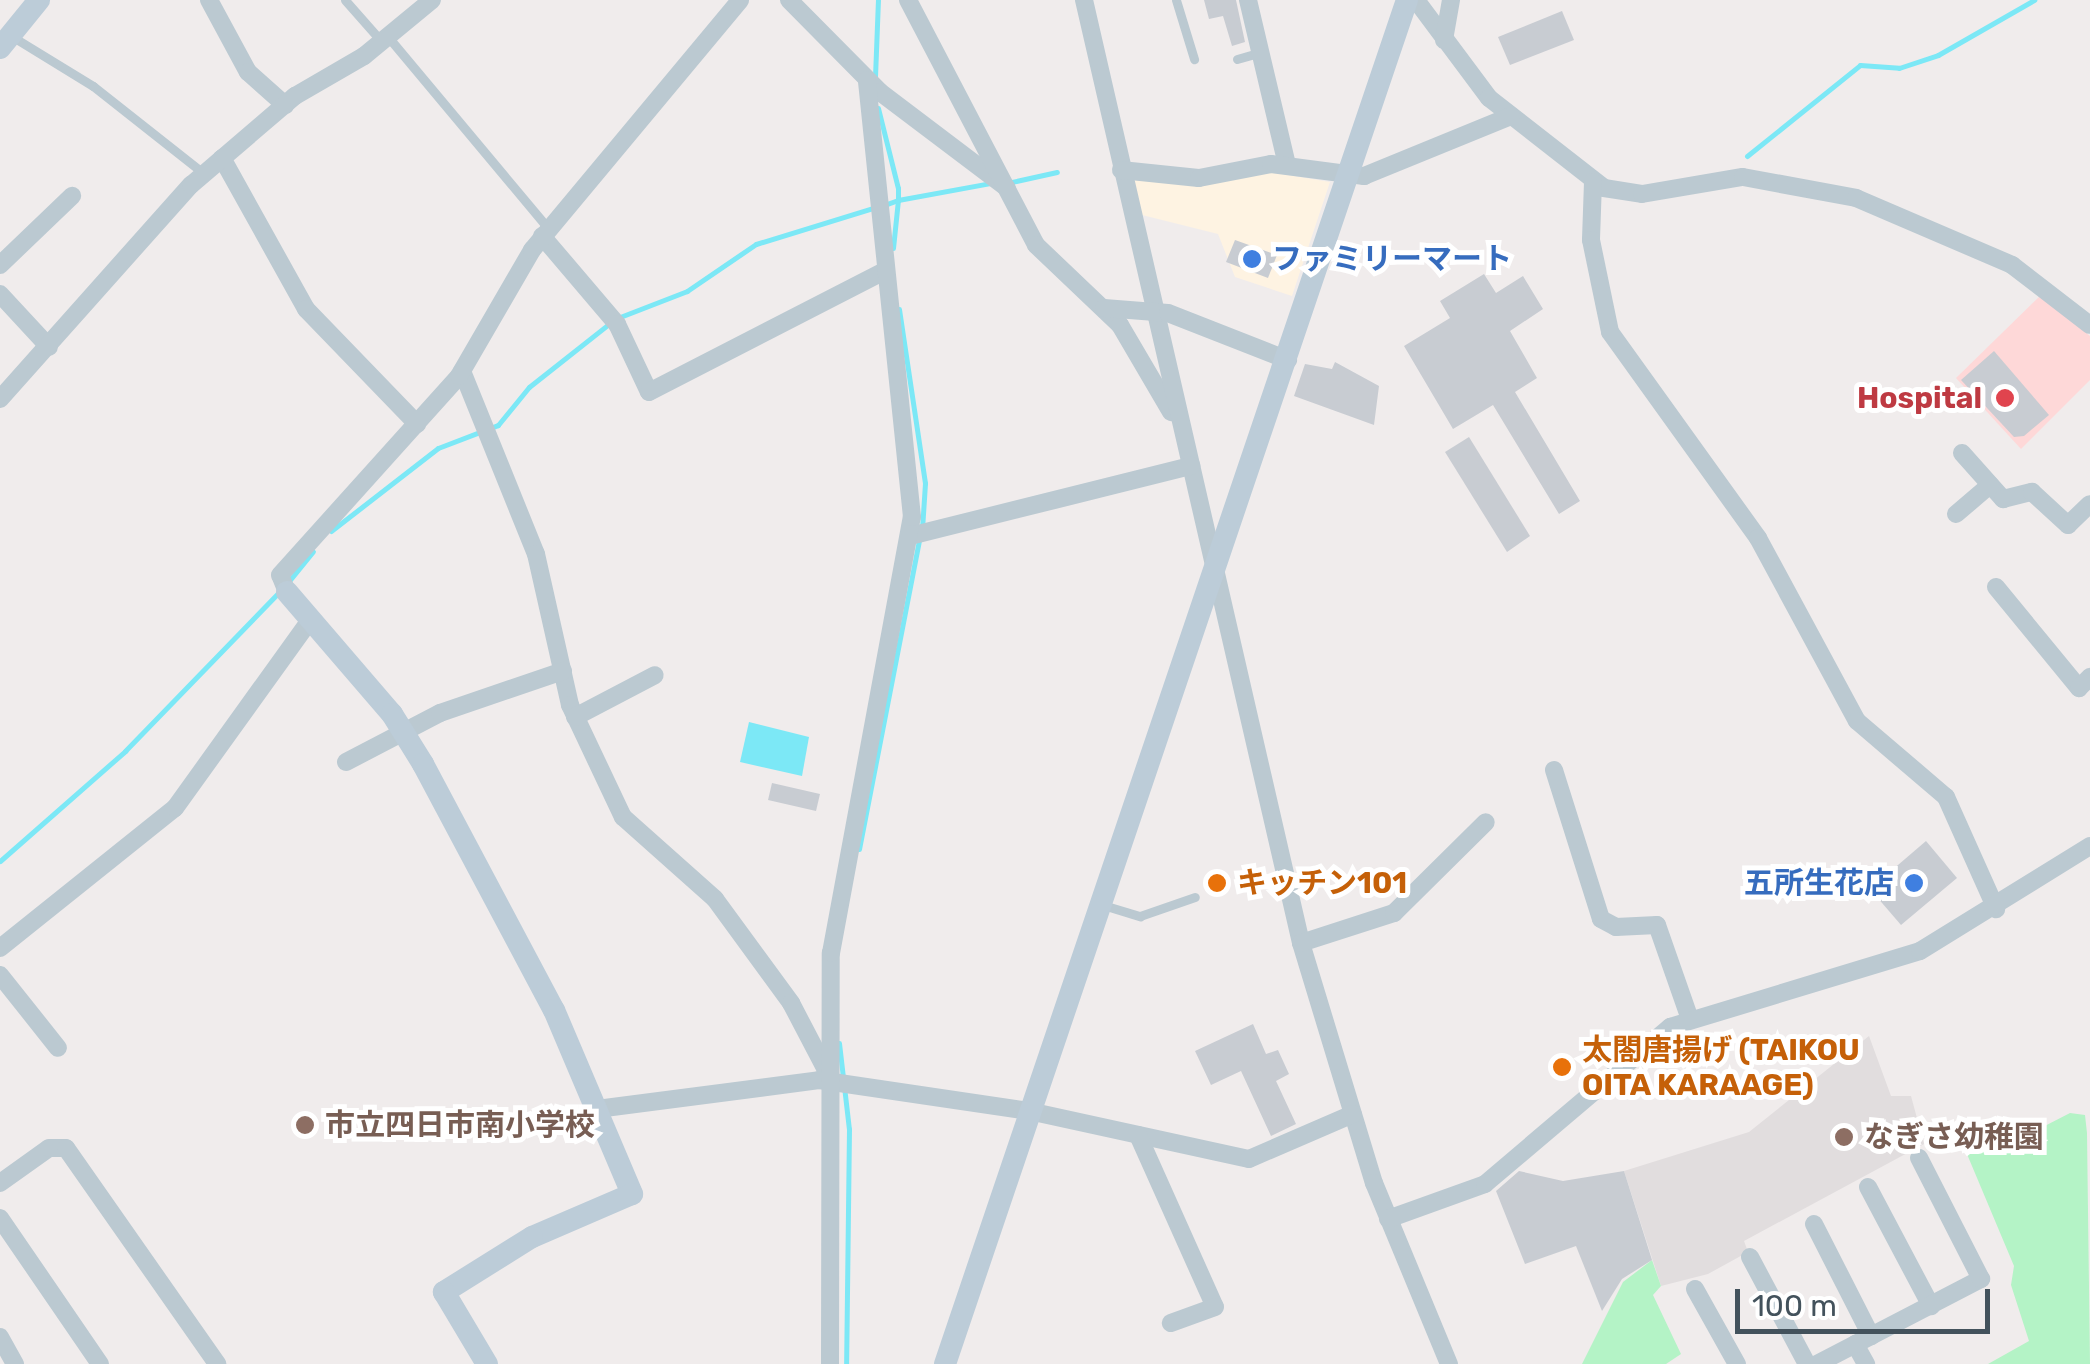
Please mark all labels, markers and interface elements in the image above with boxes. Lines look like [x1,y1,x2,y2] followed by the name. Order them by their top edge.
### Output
[1272,241,1512,277] place label: ファミリーマート
[1241,248,1263,270] marker: ファミリーマート
[1857,380,1982,416] place label: Hospital
[1992,385,2018,411] marker: Hospital
[1237,865,1407,901] place label: キッチン101
[1744,865,1894,901] place label: 五所生花店
[1206,872,1228,894] marker: キッチン101
[1903,872,1925,894] marker: 五所生花店
[1582,1032,1860,1102] place label: 太閤唐揚げ (TAIKOU OITA KARAAGE)
[1551,1056,1573,1078] marker: 太閤唐揚げ (TAIKOU OITA KARAAGE)
[325,1107,595,1143] place label: 市立四日市南小学校
[294,1114,316,1136] marker: 市立四日市南小学校
[1864,1119,2044,1155] place label: なぎさ幼稚園
[1833,1126,1855,1148] marker: なぎさ幼稚園
[1740,1269,1995,1331] scale bar
[1752,1288,1837,1324] text: 100 m

